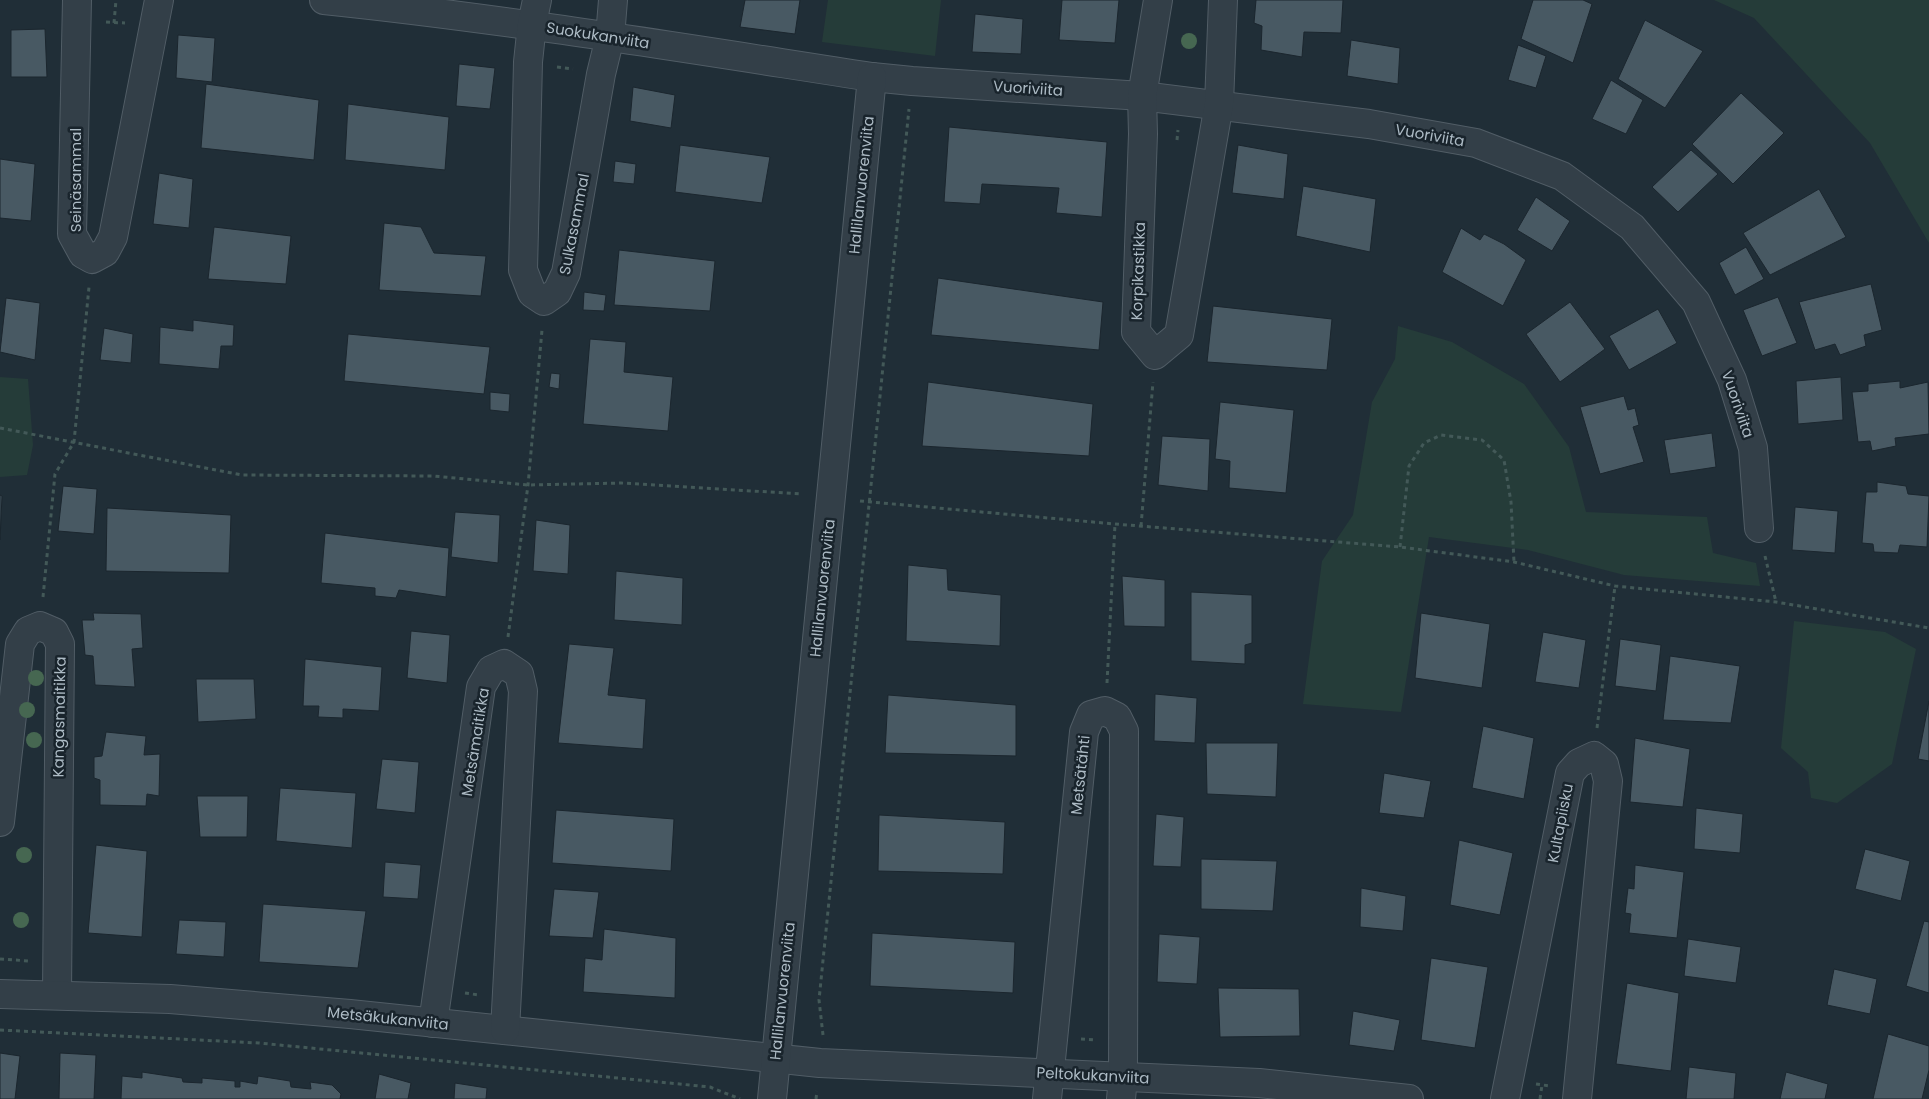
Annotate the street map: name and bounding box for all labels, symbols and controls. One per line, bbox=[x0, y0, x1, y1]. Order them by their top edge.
street label: Suokukanviita bbox=[545, 16, 651, 54]
street label: Vuoriviita bbox=[992, 75, 1064, 101]
street label: Hallilanvuorenviita bbox=[843, 115, 879, 255]
street label: Vuoriviita bbox=[1394, 119, 1466, 151]
street label: Seinäsammal bbox=[65, 128, 86, 232]
street label: Sulkasammal bbox=[554, 172, 594, 276]
street label: Korpikastikka bbox=[1126, 221, 1150, 321]
street label: Vuoriviita bbox=[1717, 367, 1759, 441]
street label: Hallilanvuorenviita bbox=[804, 518, 840, 658]
street label: Kangasmaitikka bbox=[47, 656, 71, 778]
street label: Metsämaitikka bbox=[456, 686, 494, 798]
street label: Metsätähti bbox=[1065, 734, 1095, 816]
street label: Kultapiisku bbox=[1542, 781, 1578, 865]
street label: Hallilanvuorenviita bbox=[764, 921, 800, 1061]
street label: Metsäkukanviita bbox=[326, 1001, 450, 1035]
street label: Peltokukanviita bbox=[1036, 1062, 1150, 1088]

